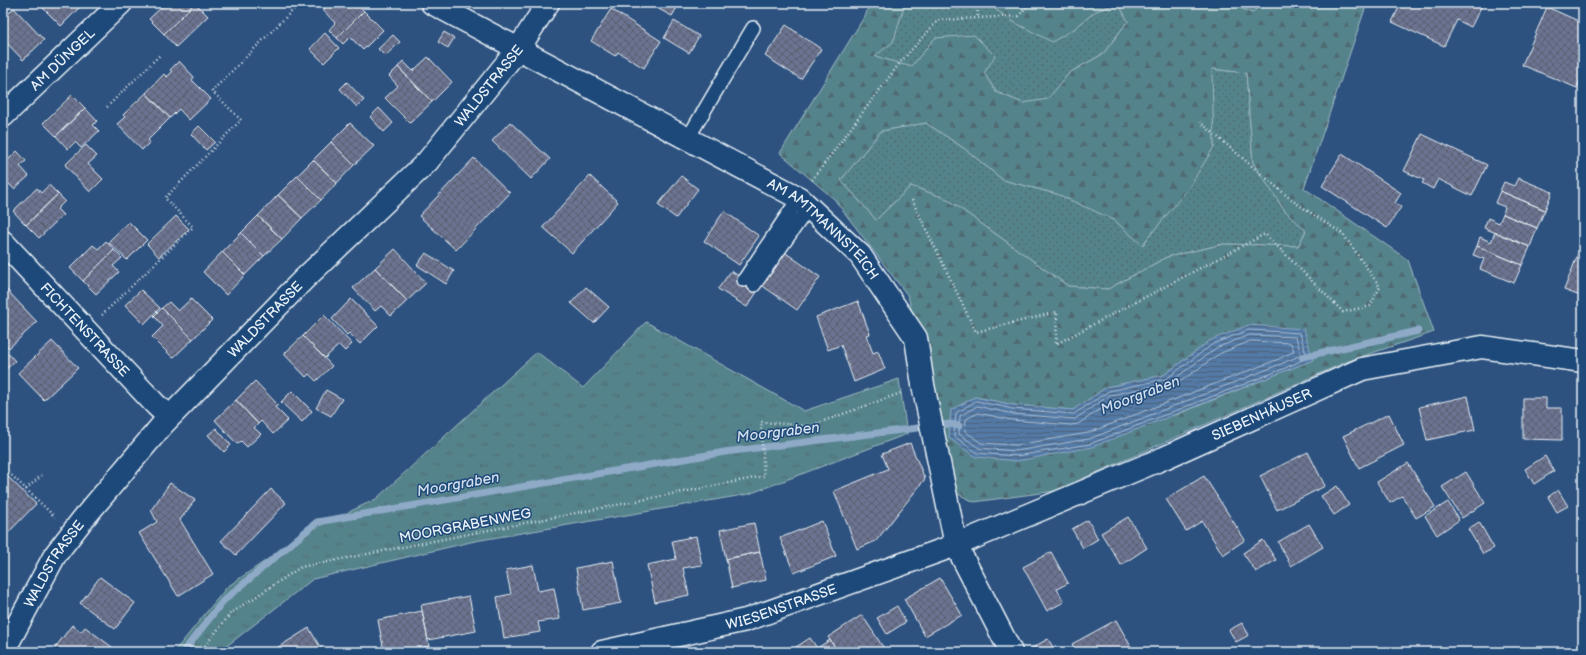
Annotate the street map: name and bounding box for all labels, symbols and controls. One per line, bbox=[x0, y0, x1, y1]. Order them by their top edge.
street label: AM DÜNGEL bbox=[27, 25, 98, 94]
street label: WALDSTRASSE bbox=[451, 42, 527, 130]
street label: AM AMTMANNSTEICH bbox=[764, 175, 882, 283]
street label: WALDSTRASSE bbox=[224, 278, 306, 361]
street label: FICHTENSTRASSE bbox=[37, 279, 133, 380]
water label: Moorgraben bbox=[1098, 372, 1183, 419]
street label: SIEBENHÄUSER bbox=[1209, 385, 1314, 444]
water label: Moorgraben bbox=[735, 418, 821, 447]
water label: Moorgraben bbox=[415, 468, 501, 501]
street label: MOORGRABENWEG bbox=[398, 504, 533, 547]
street label: WALDSTRASSE bbox=[21, 517, 88, 610]
street label: WIESENSTRASSE bbox=[724, 580, 839, 633]

